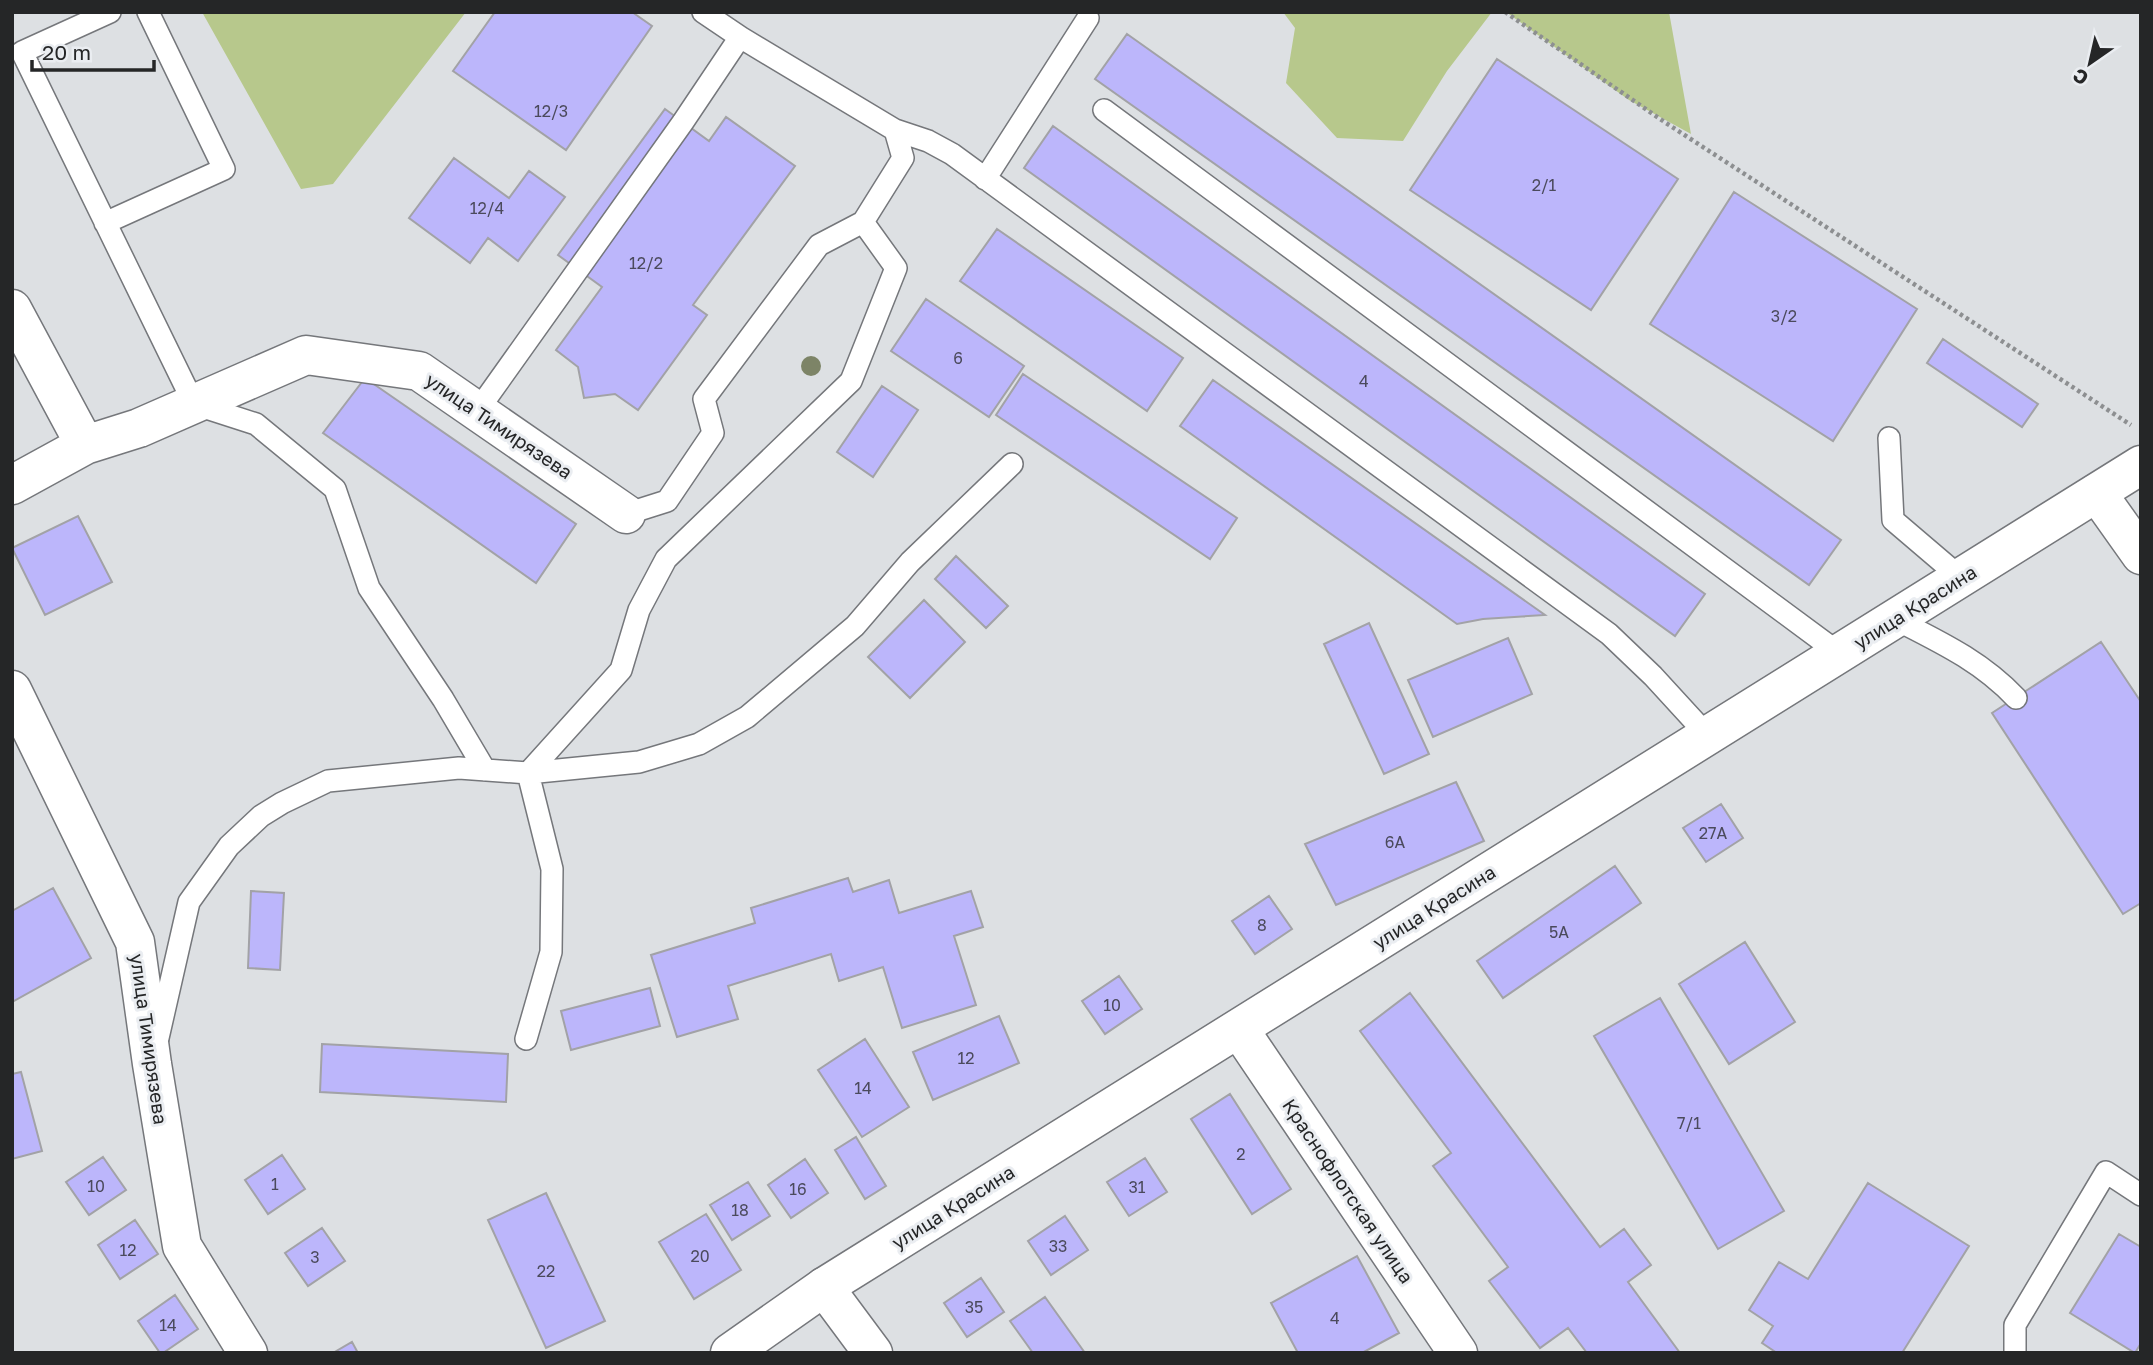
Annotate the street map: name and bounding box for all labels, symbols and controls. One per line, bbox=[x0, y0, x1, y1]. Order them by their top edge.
scale bar bbox=[32, 28, 154, 72]
north arrow bbox=[2055, 28, 2125, 98]
text: 20 m bbox=[42, 39, 91, 65]
text: С bbox=[2068, 64, 2092, 91]
house number: 12/3 bbox=[534, 101, 568, 121]
house number: 2/1 bbox=[1532, 175, 1557, 195]
house number: 12/4 bbox=[470, 198, 504, 218]
house number: 12/2 bbox=[629, 253, 663, 273]
house number: 3/2 bbox=[1771, 306, 1797, 326]
house number: 6 bbox=[953, 348, 963, 368]
street label: улица Тимирязева bbox=[421, 368, 577, 483]
house number: 4 bbox=[1359, 371, 1369, 391]
street label: улица Красина bbox=[1849, 560, 1980, 654]
house number: 27А bbox=[1699, 823, 1728, 843]
house number: 6А bbox=[1385, 832, 1405, 852]
street label: улица Красина bbox=[1368, 860, 1499, 954]
house number: 8 bbox=[1257, 915, 1267, 935]
house number: 5А bbox=[1549, 922, 1569, 942]
street label: улица Тимирязева bbox=[126, 952, 173, 1126]
house number: 10 bbox=[1103, 995, 1121, 1015]
house number: 12 bbox=[957, 1048, 975, 1068]
house number: 14 bbox=[854, 1078, 872, 1098]
street label: Краснофлотская улица bbox=[1278, 1094, 1419, 1287]
house number: 7/1 bbox=[1677, 1113, 1701, 1133]
house number: 2 bbox=[1236, 1144, 1246, 1164]
street label: улица Красина bbox=[887, 1160, 1018, 1254]
house number: 1 bbox=[271, 1174, 279, 1194]
house number: 10 bbox=[87, 1176, 105, 1196]
house number: 31 bbox=[1128, 1177, 1146, 1197]
house number: 16 bbox=[789, 1179, 807, 1199]
house number: 18 bbox=[731, 1200, 749, 1220]
house number: 33 bbox=[1049, 1236, 1067, 1256]
house number: 12 bbox=[119, 1240, 137, 1260]
house number: 20 bbox=[690, 1246, 710, 1266]
house number: 3 bbox=[310, 1247, 320, 1267]
house number: 22 bbox=[537, 1261, 555, 1281]
house number: 35 bbox=[965, 1297, 983, 1317]
house number: 4 bbox=[1330, 1308, 1340, 1328]
house number: 14 bbox=[159, 1315, 177, 1335]

